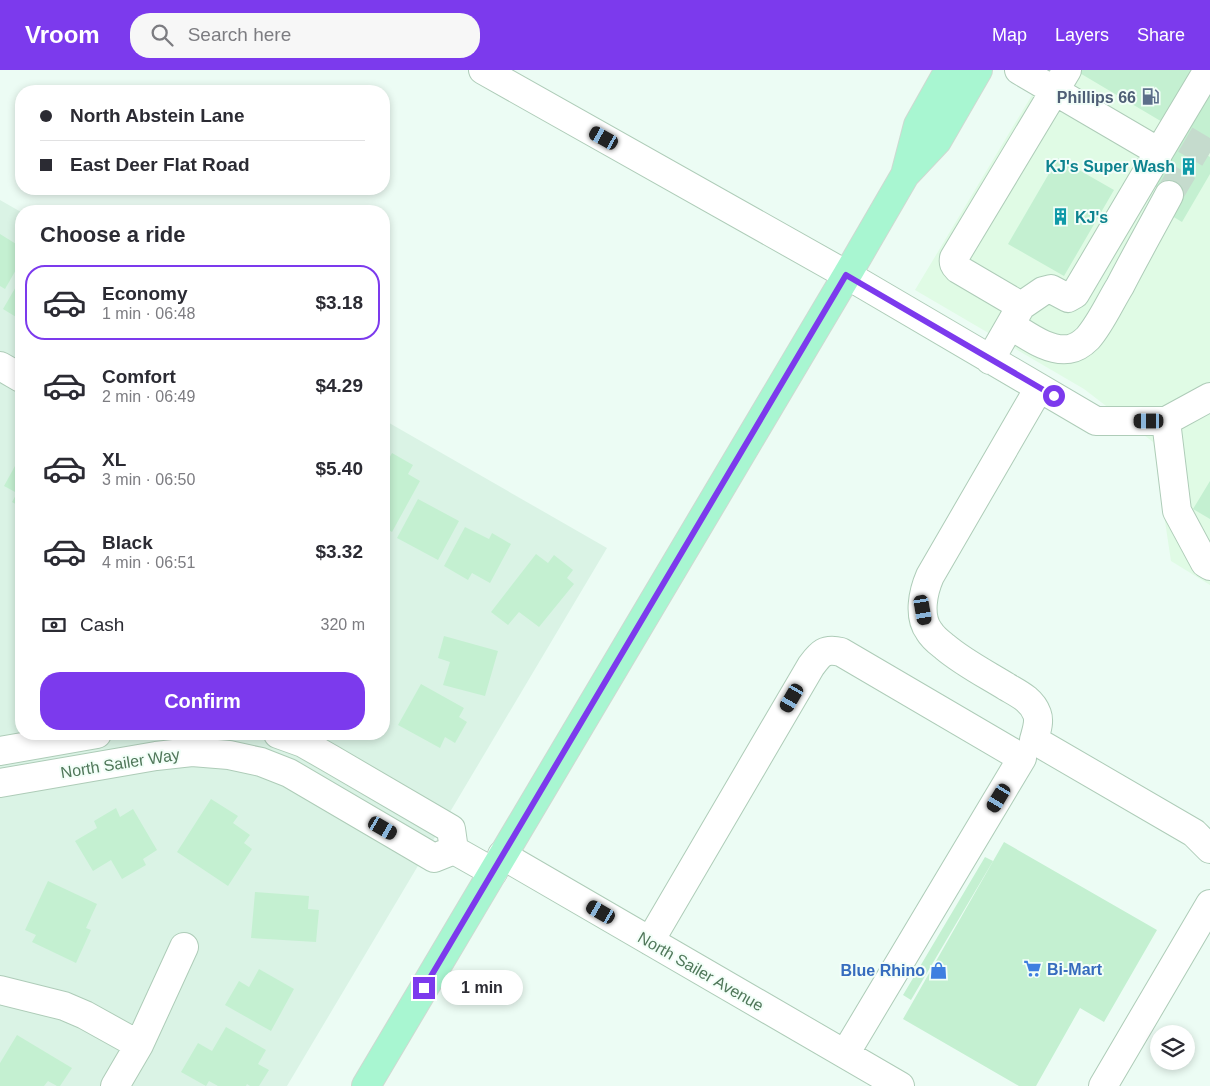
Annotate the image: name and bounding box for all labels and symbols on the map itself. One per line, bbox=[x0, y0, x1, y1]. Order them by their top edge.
fuel station icon: Phillips 66 bbox=[1140, 87, 1160, 107]
place label: Phillips 66 bbox=[1057, 89, 1136, 106]
car bbox=[587, 124, 620, 152]
building icon: KJ's Super Wash bbox=[1179, 156, 1199, 176]
place label: KJ's Super Wash bbox=[1046, 158, 1175, 175]
building icon: KJ's bbox=[1051, 207, 1071, 227]
place label: KJ's bbox=[1075, 209, 1108, 226]
route start bbox=[1043, 385, 1065, 407]
car bbox=[1134, 414, 1164, 429]
car bbox=[913, 594, 932, 626]
car bbox=[778, 681, 805, 715]
street label: North Sailer Way bbox=[59, 746, 181, 781]
car bbox=[984, 781, 1013, 815]
car bbox=[366, 814, 399, 842]
car bbox=[584, 898, 617, 926]
street label: North Sailer Avenue bbox=[635, 929, 767, 1014]
supermarket icon: Bi-Mart bbox=[1023, 959, 1043, 979]
shop icon: Blue Rhino bbox=[929, 960, 949, 980]
place label: Bi-Mart bbox=[1047, 961, 1103, 978]
place label: Blue Rhino bbox=[841, 962, 925, 979]
callout: 1 min bbox=[442, 970, 524, 1006]
route end bbox=[413, 977, 435, 999]

